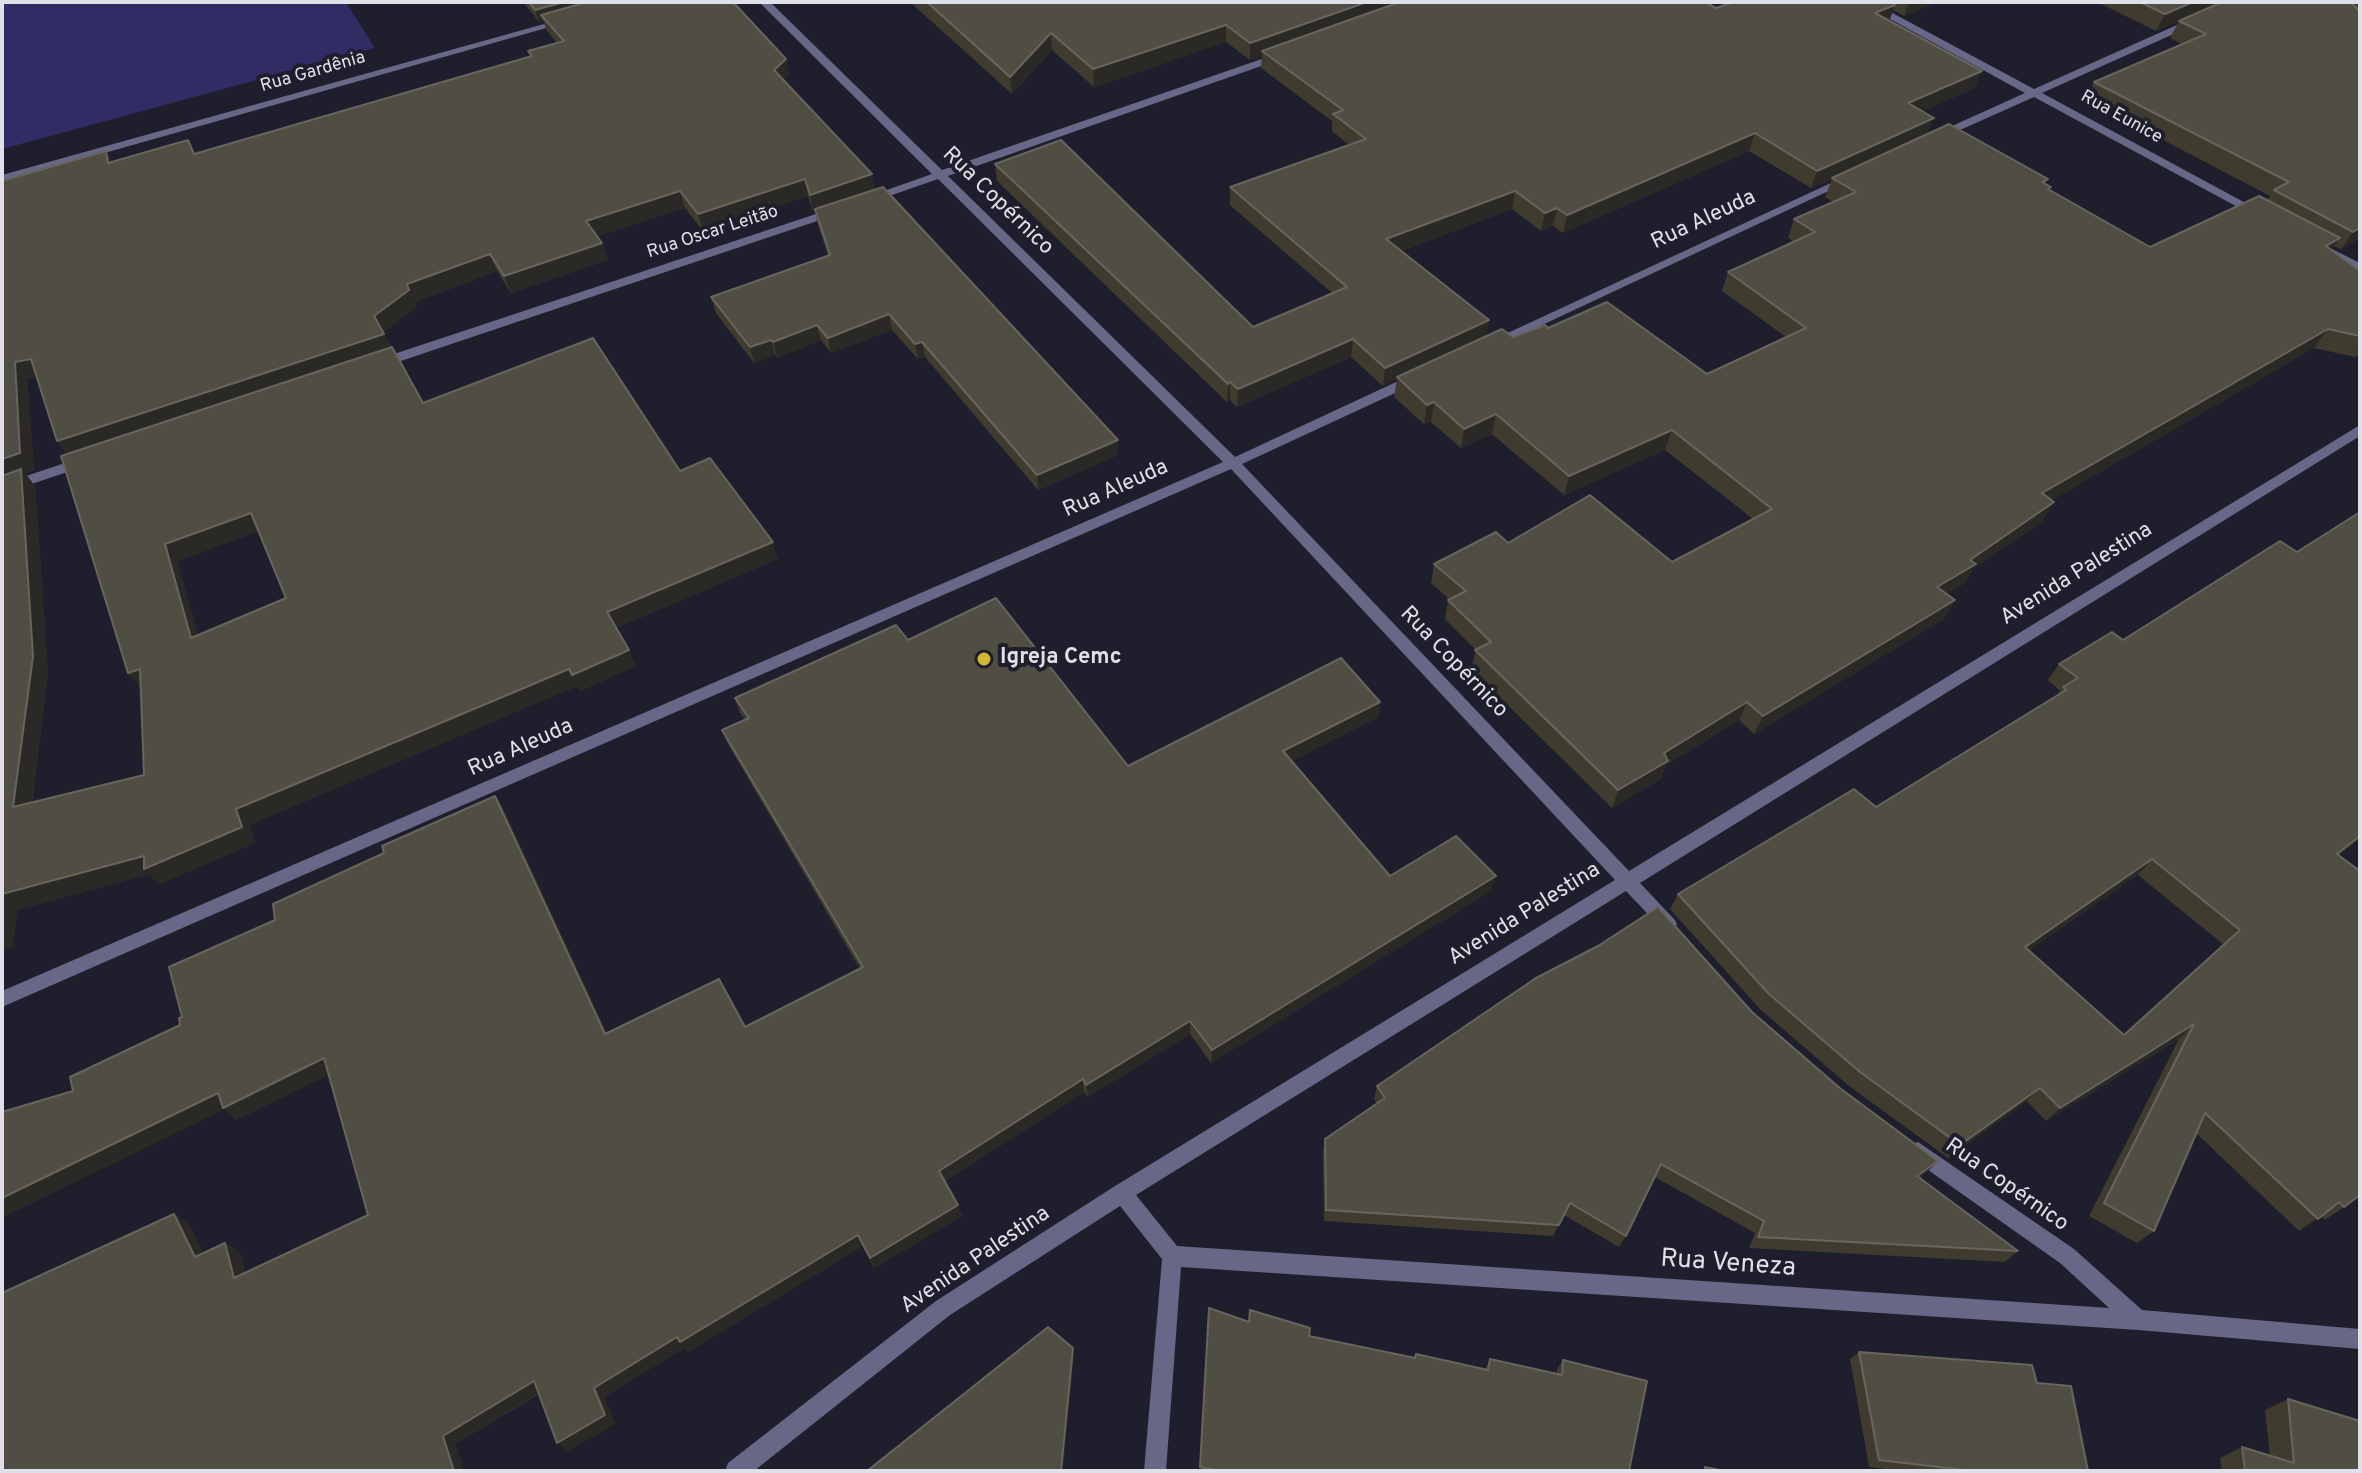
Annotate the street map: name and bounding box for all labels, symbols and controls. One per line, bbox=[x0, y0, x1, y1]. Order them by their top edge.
street label: Rua Gardênia bbox=[258, 48, 368, 98]
street label: Rua Eunice bbox=[2076, 87, 2166, 149]
street label: Rua Copérnico bbox=[936, 142, 1058, 262]
street label: Rua Aleuda bbox=[1648, 185, 1760, 257]
street label: Rua Oscar Leitão bbox=[645, 202, 781, 264]
street label: Rua Aleuda bbox=[1059, 455, 1173, 525]
street label: Avenida Palestina bbox=[1996, 518, 2158, 632]
street label: Rua Copérnico bbox=[1393, 602, 1513, 724]
place label: Igreja Cemc bbox=[1000, 646, 1122, 672]
marker: Igreja Cemc bbox=[975, 650, 993, 668]
street label: Rua Aleuda bbox=[464, 714, 578, 784]
street label: Avenida Palestina bbox=[1444, 858, 1606, 972]
street label: Rua Copérnico bbox=[1939, 1134, 2073, 1238]
street label: Avenida Palestina bbox=[896, 1201, 1056, 1321]
street label: Rua Veneza bbox=[1659, 1245, 1797, 1285]

